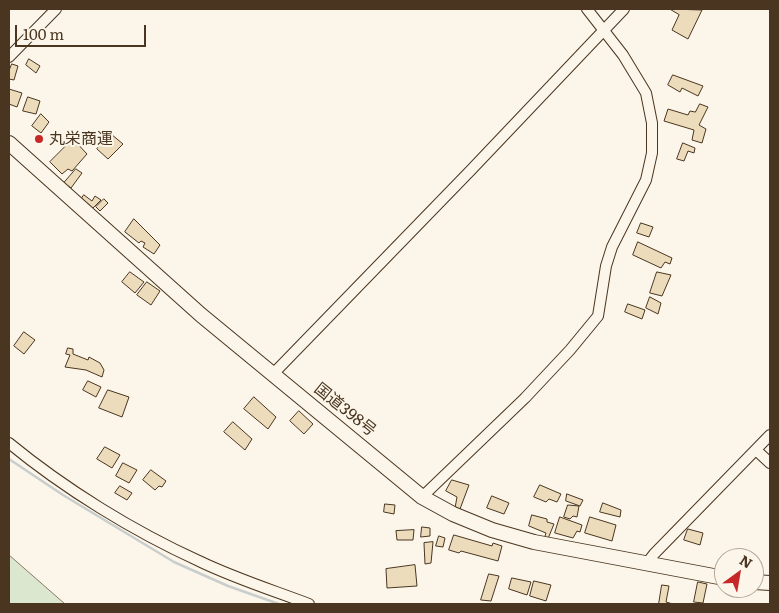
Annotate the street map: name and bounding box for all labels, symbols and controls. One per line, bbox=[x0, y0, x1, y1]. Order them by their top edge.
scale bar bbox=[18, 15, 149, 47]
text: 100 m bbox=[23, 22, 64, 45]
place label: 丸栄商運 bbox=[49, 129, 113, 149]
marker: 丸栄商運 bbox=[33, 133, 45, 145]
street label: 国道398号 bbox=[310, 379, 380, 441]
north arrow bbox=[714, 548, 764, 598]
text: N bbox=[736, 550, 757, 573]

